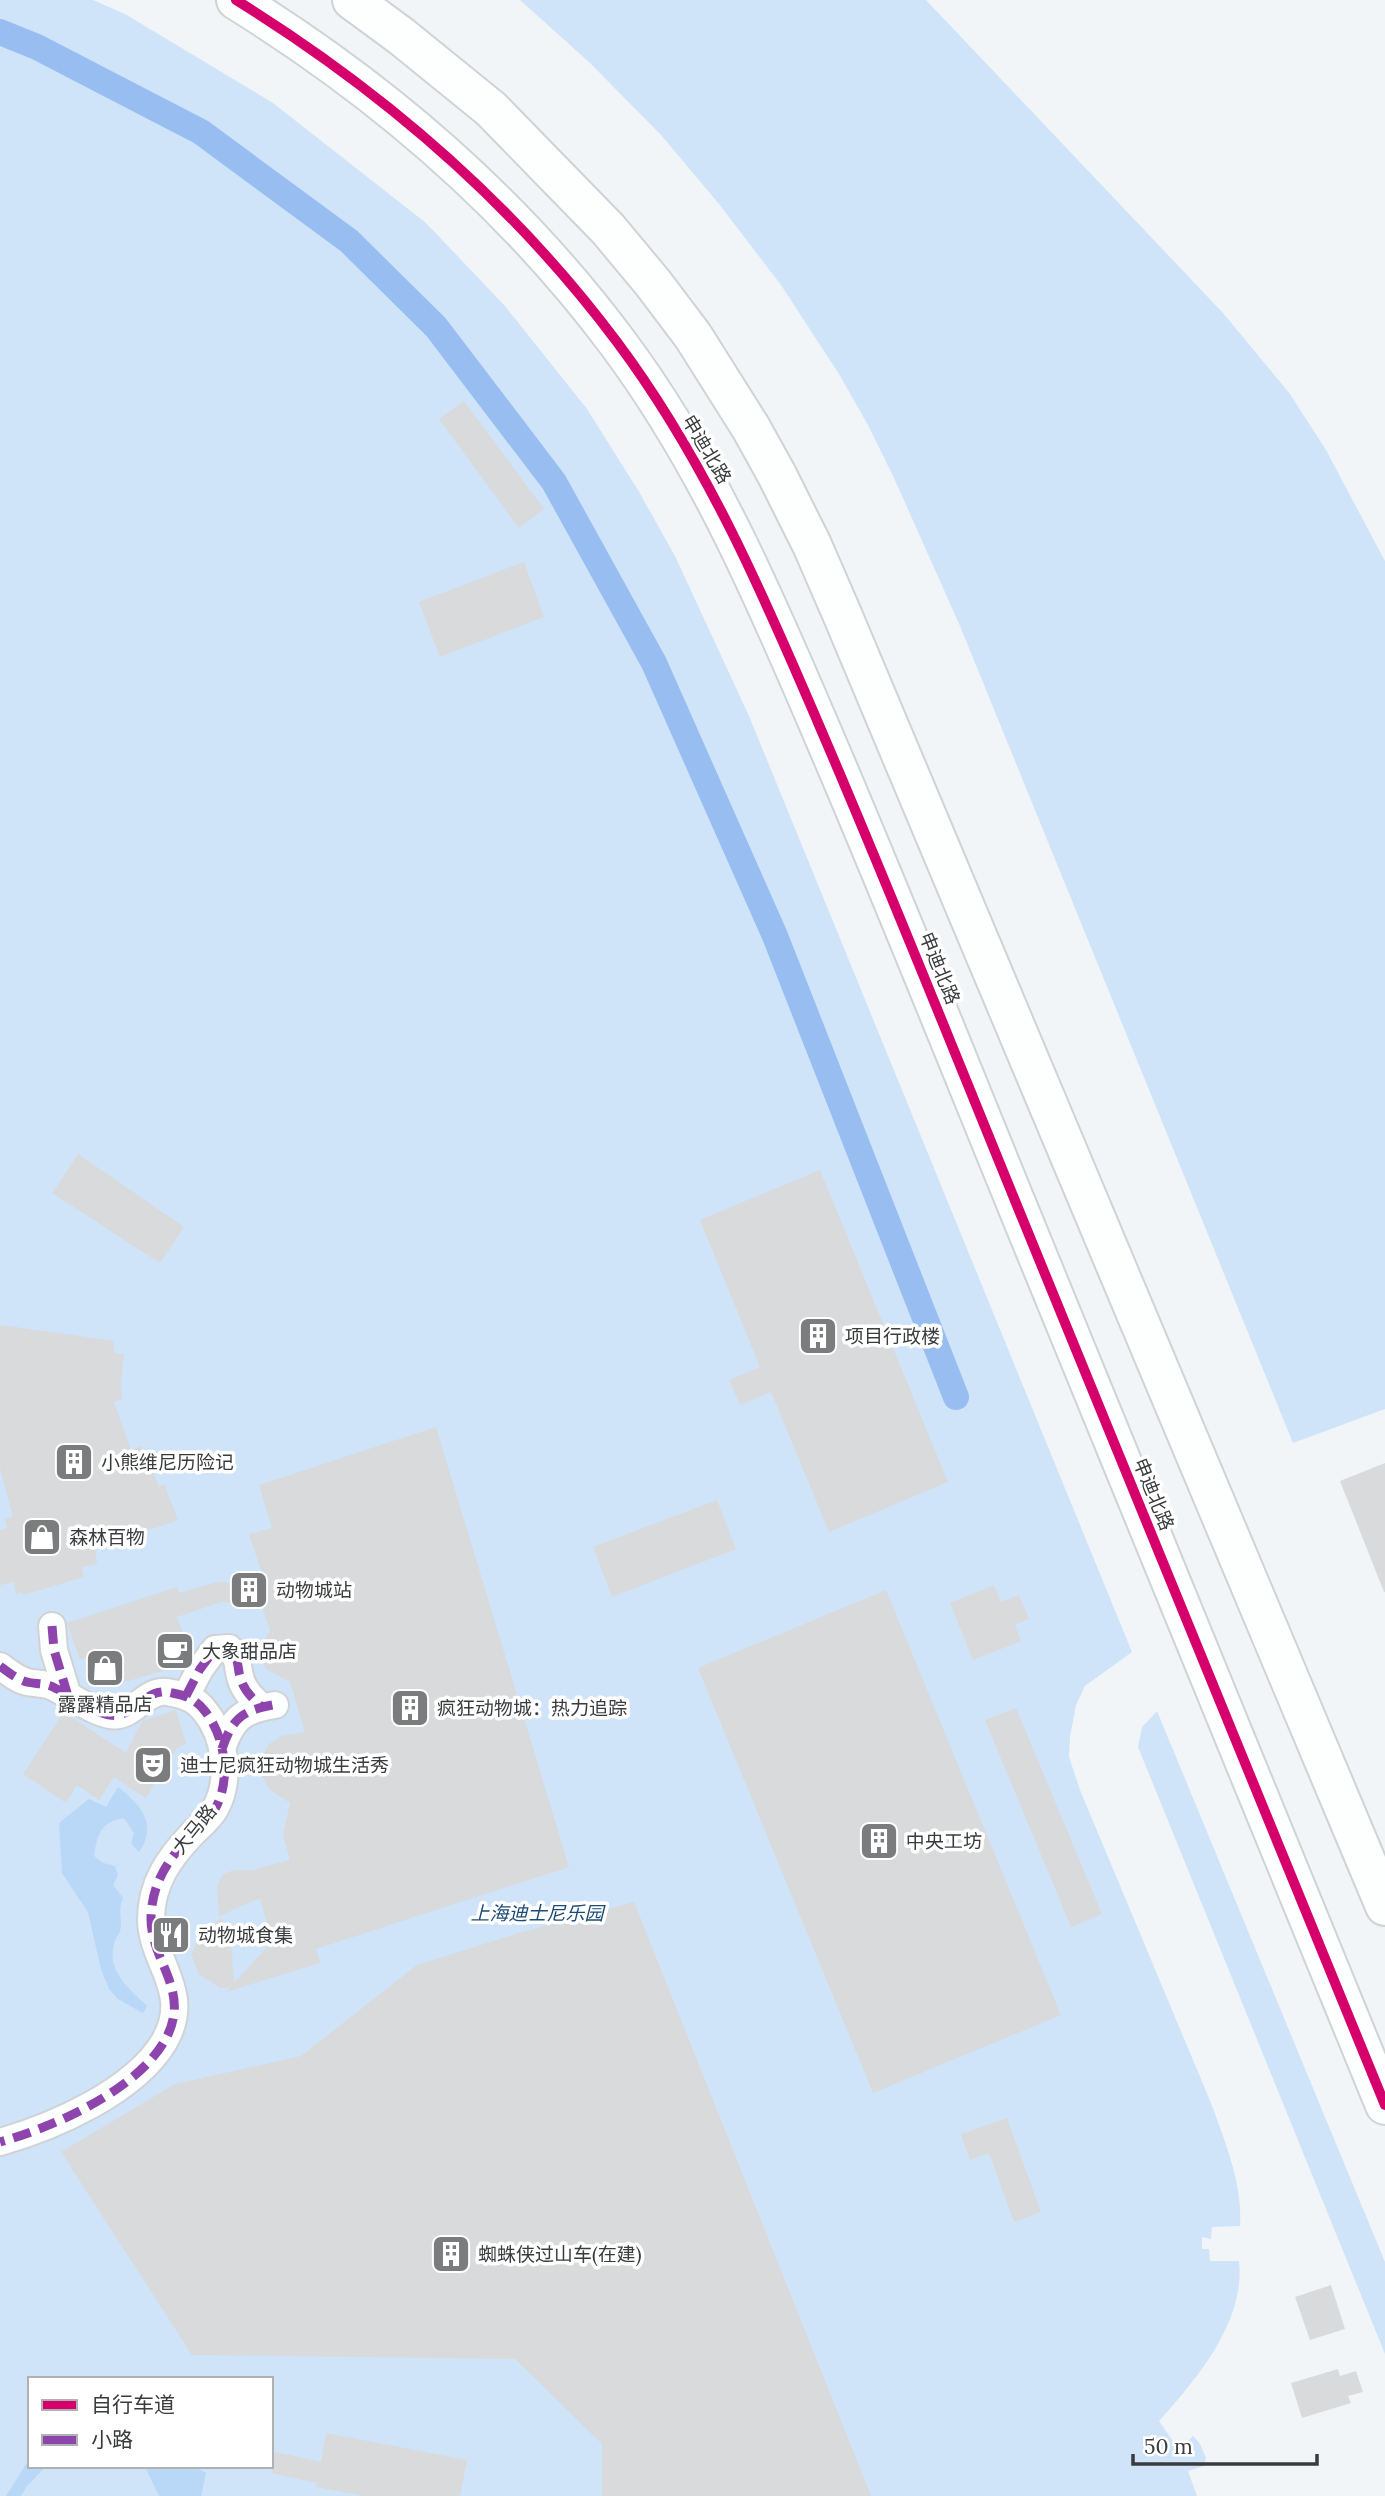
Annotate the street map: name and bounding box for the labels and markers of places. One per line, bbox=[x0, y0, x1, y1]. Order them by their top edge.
building icon: 项目行政楼 bbox=[797, 1315, 839, 1357]
place label: 项目行政楼 bbox=[845, 1324, 940, 1348]
building icon: 小熊维尼历险记 bbox=[53, 1441, 95, 1483]
place label: 小熊维尼历险记 bbox=[101, 1450, 234, 1474]
shop icon: 森林百物 bbox=[21, 1516, 63, 1558]
place label: 森林百物 bbox=[69, 1525, 145, 1549]
building icon: 动物城站 bbox=[228, 1569, 270, 1611]
place label: 动物城站 bbox=[276, 1578, 352, 1602]
cafe icon: 大象甜品店 bbox=[154, 1630, 196, 1672]
place label: 大象甜品店 bbox=[202, 1639, 297, 1663]
shop icon: 露露精品店 bbox=[84, 1647, 126, 1689]
building icon: 疯狂动物城：热力追踪 bbox=[389, 1687, 431, 1729]
place label: 露露精品店 bbox=[57, 1692, 153, 1716]
place label: 疯狂动物城：热力追踪 bbox=[437, 1696, 627, 1720]
theatre icon: 迪士尼疯狂动物城生活秀 bbox=[132, 1744, 174, 1786]
place label: 迪士尼疯狂动物城生活秀 bbox=[180, 1753, 389, 1777]
building icon: 中央工坊 bbox=[858, 1820, 900, 1862]
place label: 中央工坊 bbox=[906, 1829, 982, 1853]
restaurant icon: 动物城食集 bbox=[150, 1914, 192, 1956]
place label: 动物城食集 bbox=[198, 1923, 293, 1947]
building icon: 蜘蛛侠过山车(在建) bbox=[430, 2233, 472, 2275]
place label: 蜘蛛侠过山车(在建) bbox=[478, 2242, 642, 2267]

